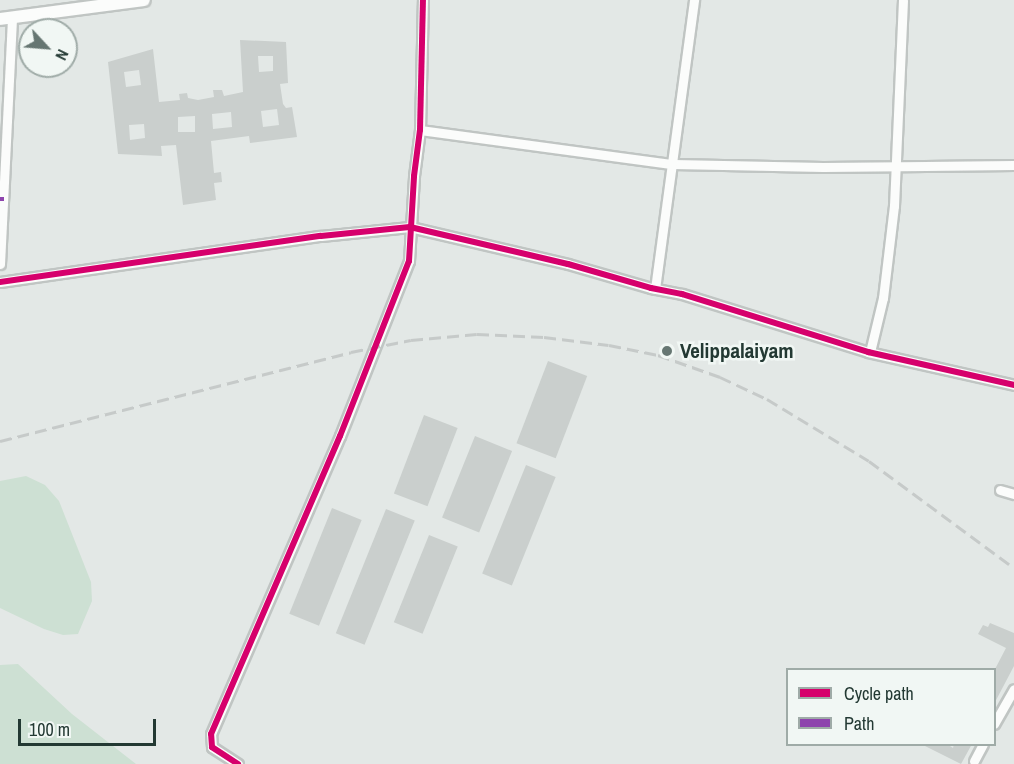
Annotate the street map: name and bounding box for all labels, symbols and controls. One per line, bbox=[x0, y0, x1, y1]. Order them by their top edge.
north arrow bbox=[18, 18, 78, 78]
text: N bbox=[50, 46, 74, 64]
place label: Velippalaiyam bbox=[680, 338, 794, 364]
marker: Velippalaiyam bbox=[658, 342, 676, 360]
legend bbox=[786, 668, 996, 746]
text: Cycle path bbox=[844, 681, 914, 706]
scale bar bbox=[21, 707, 159, 745]
text: Path bbox=[844, 711, 874, 736]
text: 100 m bbox=[29, 717, 70, 742]

